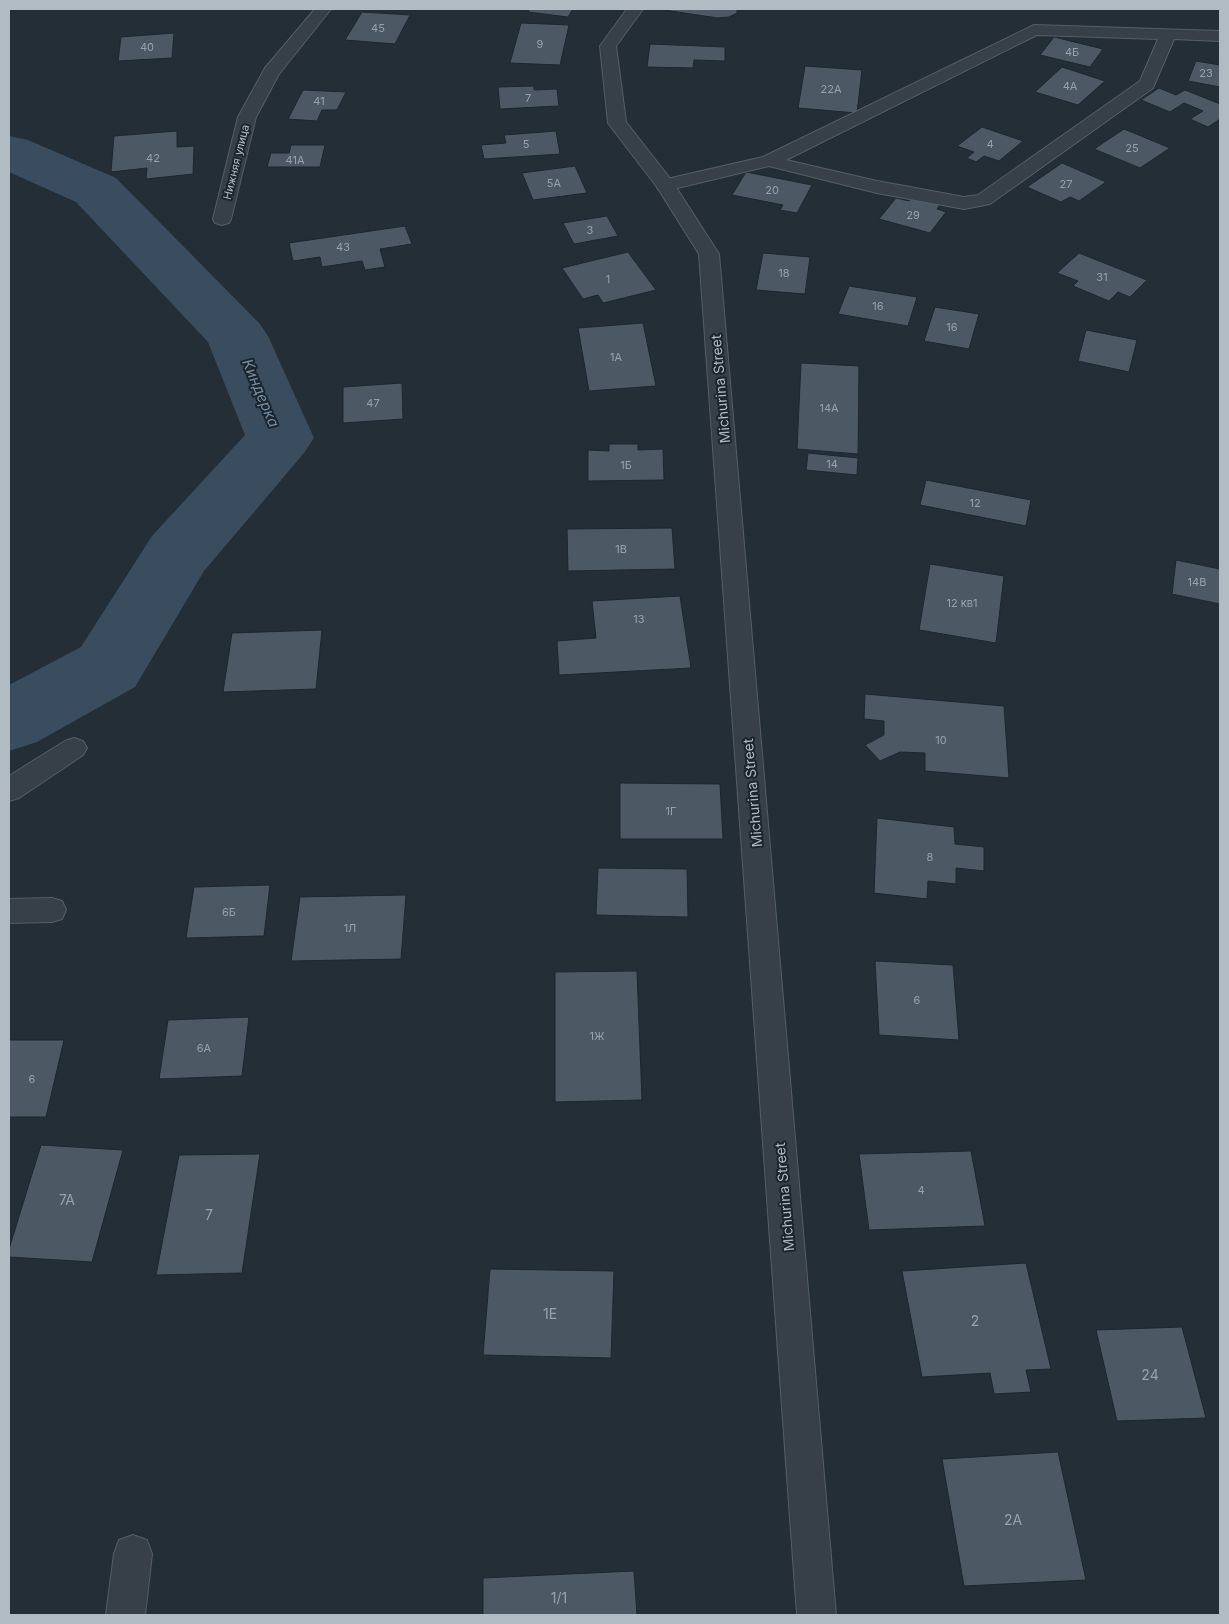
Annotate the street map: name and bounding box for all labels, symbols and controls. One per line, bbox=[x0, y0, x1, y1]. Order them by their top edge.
house number: 45 bbox=[371, 21, 385, 35]
house number: 9 bbox=[537, 37, 544, 51]
house number: 40 bbox=[140, 40, 154, 54]
house number: 4Б bbox=[1065, 45, 1079, 59]
house number: 23 bbox=[1199, 66, 1213, 80]
house number: 4А bbox=[1063, 79, 1078, 93]
house number: 22А bbox=[820, 82, 842, 96]
house number: 7 bbox=[525, 91, 531, 105]
house number: 41 bbox=[313, 94, 325, 108]
street label: Нижняя улица bbox=[220, 123, 252, 201]
house number: 5 bbox=[523, 137, 530, 151]
house number: 4 bbox=[986, 137, 994, 151]
house number: 25 bbox=[1125, 141, 1139, 155]
house number: 42 bbox=[146, 151, 160, 165]
house number: 41А bbox=[286, 153, 305, 167]
house number: 5А bbox=[547, 176, 562, 190]
house number: 27 bbox=[1060, 177, 1072, 191]
house number: 20 bbox=[765, 183, 779, 197]
house number: 29 bbox=[906, 208, 920, 222]
house number: 3 bbox=[587, 223, 594, 237]
house number: 43 bbox=[336, 240, 350, 254]
house number: 18 bbox=[778, 266, 790, 280]
house number: 31 bbox=[1096, 270, 1108, 284]
house number: 1 bbox=[606, 272, 610, 286]
house number: 16 bbox=[872, 299, 884, 313]
house number: 16 bbox=[946, 320, 958, 334]
street label: Michurina Street bbox=[707, 334, 733, 444]
house number: 1А bbox=[610, 350, 622, 364]
water label: Киндерка bbox=[238, 356, 284, 430]
house number: 47 bbox=[366, 396, 380, 410]
house number: 14А bbox=[819, 401, 839, 415]
house number: 14 bbox=[826, 457, 838, 471]
house number: 1Б bbox=[620, 458, 632, 472]
house number: 12 bbox=[969, 496, 981, 510]
house number: 1В bbox=[615, 542, 627, 556]
house number: 14В bbox=[1188, 575, 1206, 589]
house number: 12 кв1 bbox=[947, 596, 977, 610]
house number: 1З bbox=[633, 612, 645, 626]
house number: 10 bbox=[935, 733, 947, 747]
street label: Michurina Street bbox=[739, 738, 765, 848]
house number: 1Г bbox=[666, 804, 676, 818]
house number: 8 bbox=[927, 850, 934, 864]
house number: 6Б bbox=[222, 905, 236, 919]
house number: 1Л bbox=[344, 921, 356, 935]
house number: 6 bbox=[914, 993, 921, 1007]
house number: 1Ж bbox=[589, 1029, 605, 1043]
house number: 6А bbox=[197, 1041, 212, 1055]
house number: 6 bbox=[29, 1072, 36, 1086]
street label: Michurina Street bbox=[771, 1142, 797, 1252]
house number: 4 bbox=[917, 1183, 925, 1197]
house number: 7А bbox=[59, 1191, 75, 1208]
house number: 7 bbox=[205, 1206, 213, 1223]
house number: 1Е bbox=[543, 1305, 557, 1322]
house number: 2 bbox=[971, 1312, 979, 1329]
house number: 24 bbox=[1141, 1366, 1159, 1383]
house number: 2А bbox=[1004, 1511, 1022, 1528]
house number: 1/1 bbox=[551, 1589, 567, 1606]

